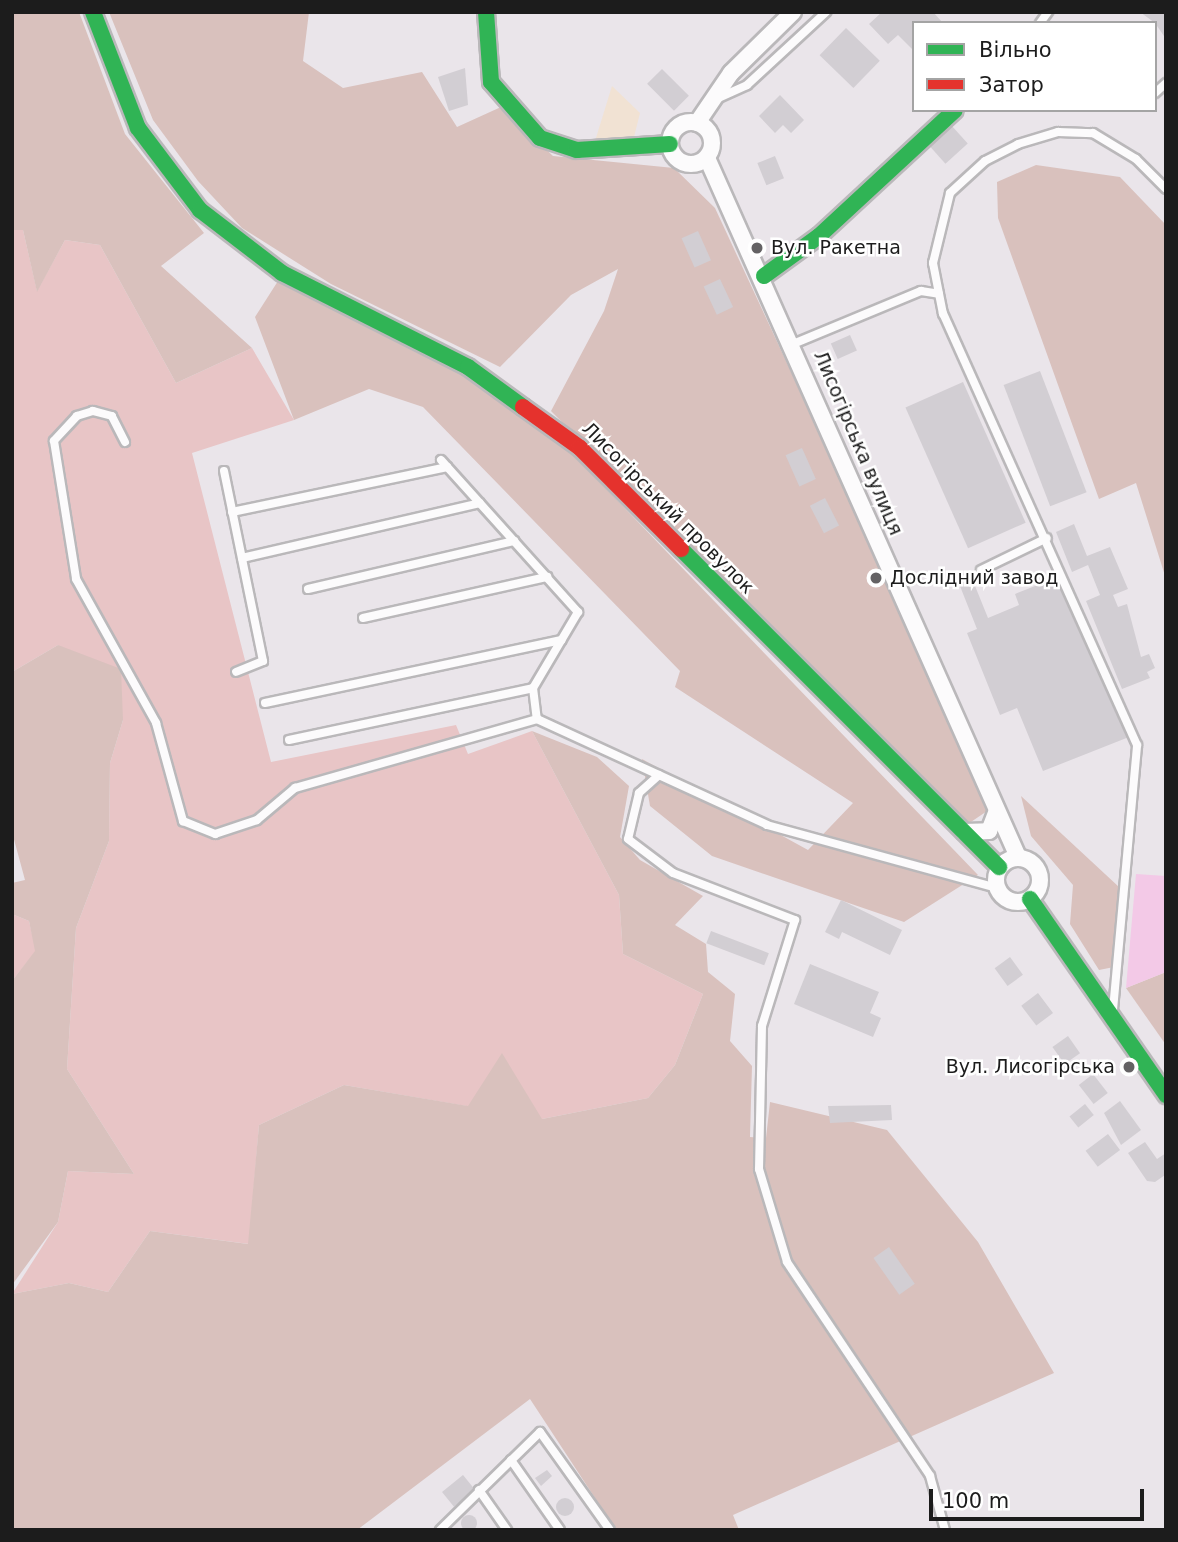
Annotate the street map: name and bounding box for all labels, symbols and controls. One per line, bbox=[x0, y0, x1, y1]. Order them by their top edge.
legend bbox=[912, 21, 1157, 112]
text: Вільно bbox=[979, 38, 1052, 62]
text: Затор bbox=[979, 73, 1044, 97]
place label: Вул. Ракетна bbox=[771, 237, 901, 259]
marker: Вул. Ракетна bbox=[749, 240, 765, 256]
street label: Лисогірська вулиця bbox=[809, 347, 907, 539]
street label: Лисогірський провулок bbox=[577, 417, 759, 599]
place label: Дослідний завод bbox=[890, 567, 1058, 589]
marker: Дослідний завод bbox=[868, 570, 884, 586]
place label: Вул. Лисогірська bbox=[946, 1056, 1115, 1078]
marker: Вул. Лисогірська bbox=[1121, 1059, 1137, 1075]
scale bar bbox=[933, 1476, 1148, 1520]
text: 100 m bbox=[942, 1489, 1009, 1513]

